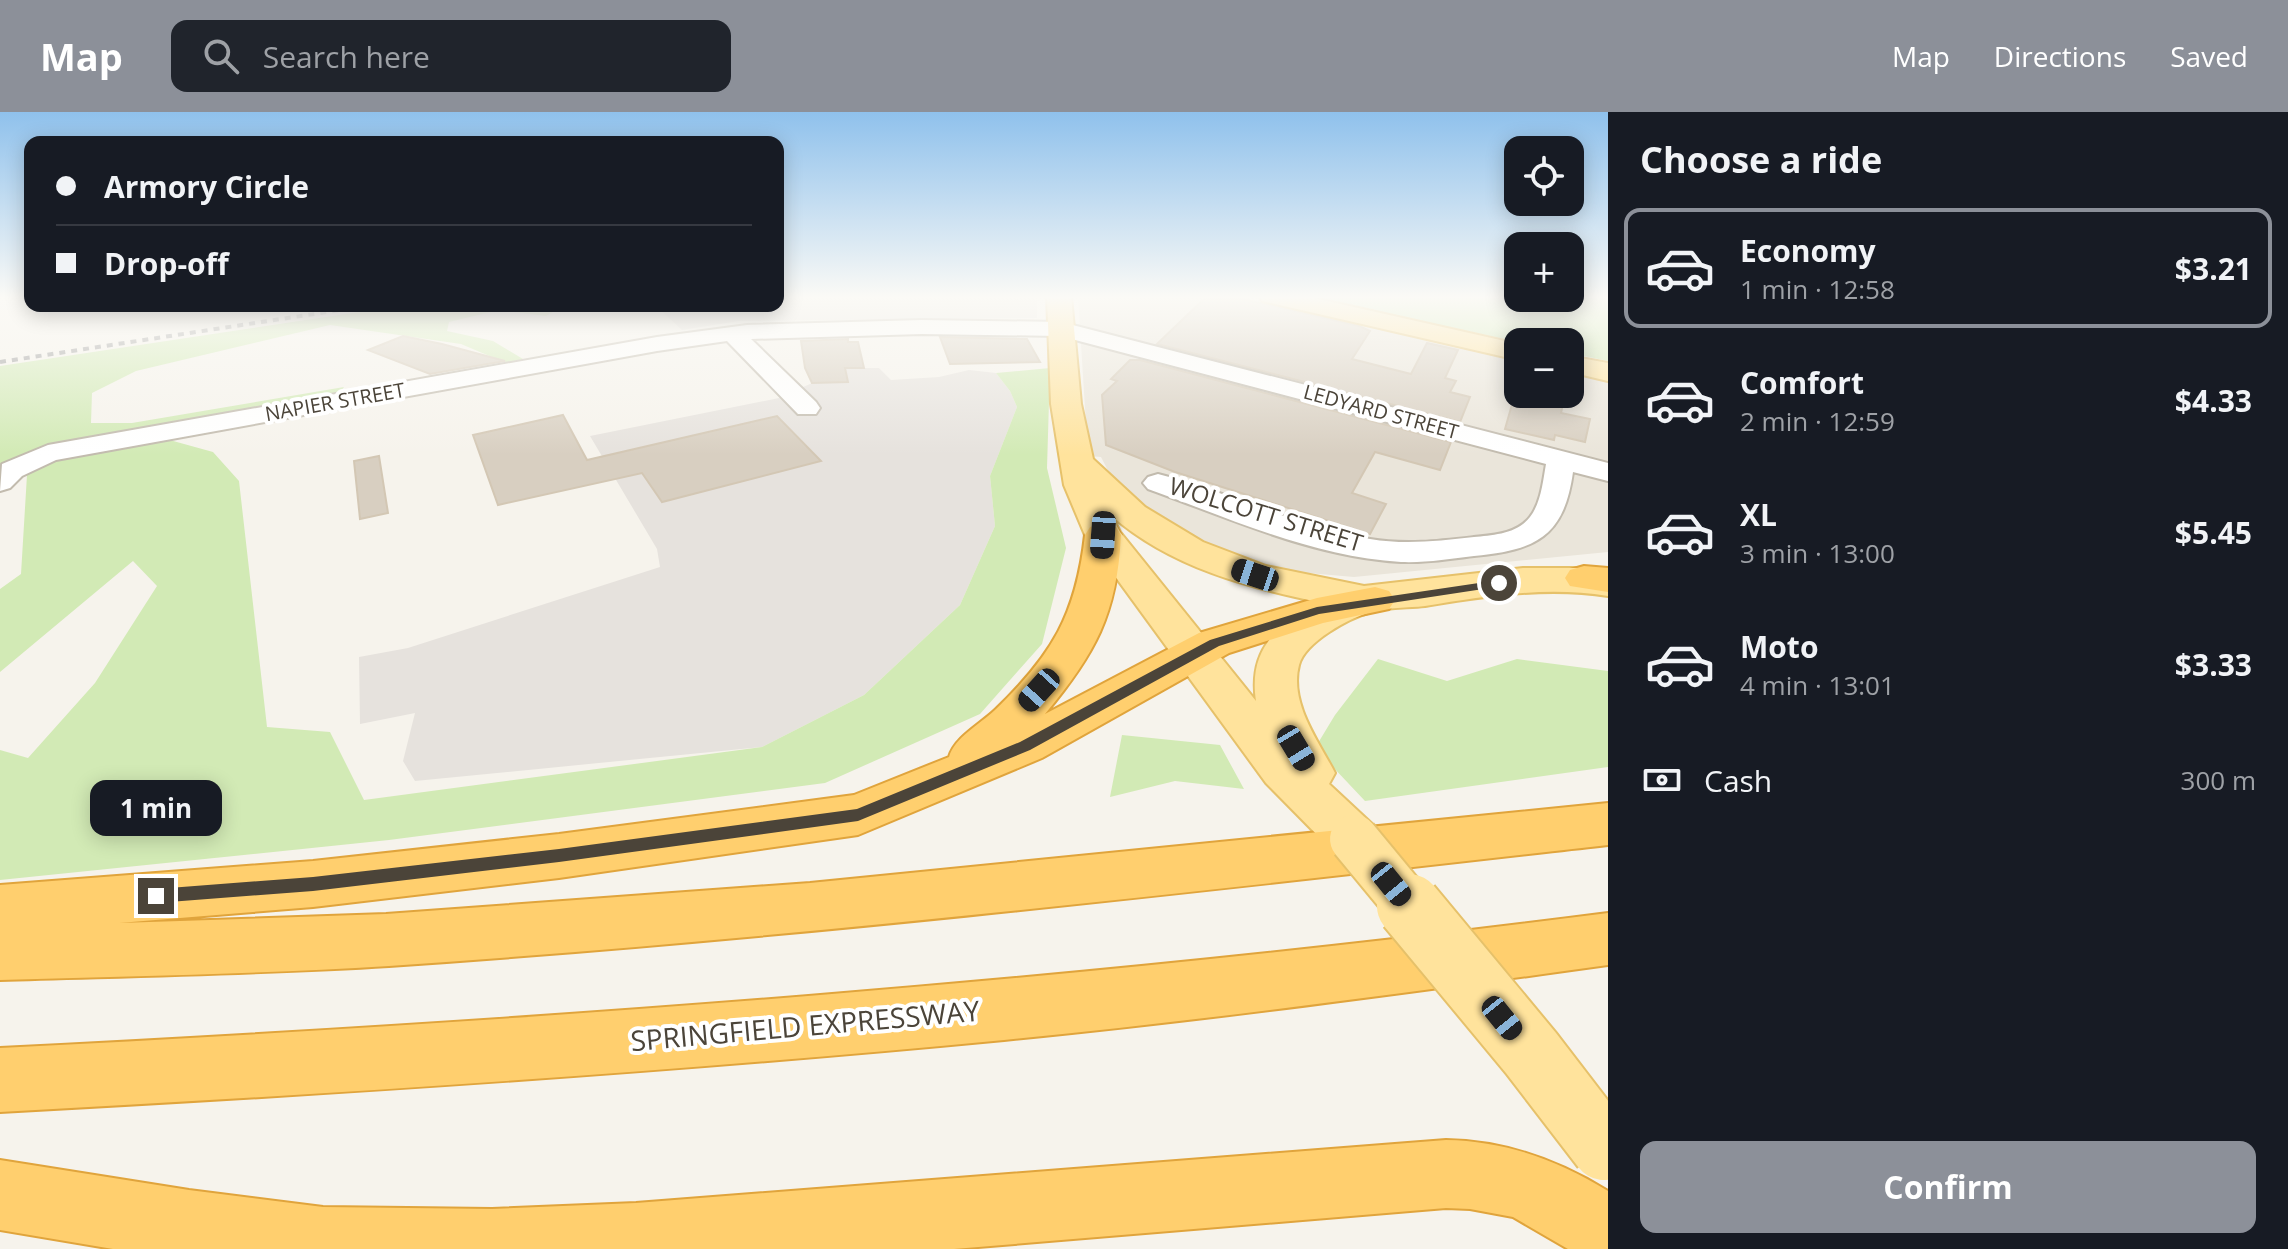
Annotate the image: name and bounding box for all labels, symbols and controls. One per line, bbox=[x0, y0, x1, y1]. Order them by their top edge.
search box bbox=[171, 20, 731, 92]
text: Map bbox=[40, 30, 123, 82]
icon: search bbox=[199, 34, 243, 78]
text: Search here bbox=[263, 36, 430, 77]
text: Map bbox=[1892, 37, 1950, 75]
text: Directions bbox=[1994, 37, 2126, 75]
text: Saved bbox=[2170, 37, 2248, 75]
text: Choose a ride bbox=[1640, 135, 1882, 184]
map controls bbox=[1504, 136, 1584, 408]
button: locate bbox=[1504, 136, 1584, 216]
text: Armory Circle bbox=[104, 166, 309, 207]
text: Economy bbox=[1740, 230, 1876, 271]
button: + bbox=[1504, 232, 1584, 312]
icon: car bbox=[1644, 232, 1716, 304]
text: Drop-off bbox=[104, 243, 229, 284]
text: $3.21 bbox=[2175, 248, 2252, 289]
text: 1 min · 12:58 bbox=[1740, 271, 1895, 307]
button: − bbox=[1504, 328, 1584, 408]
text: Comfort bbox=[1740, 362, 1864, 403]
icon: car bbox=[1644, 364, 1716, 436]
street label: NAPIER STREET bbox=[263, 376, 407, 427]
street label: LEDYARD STREET bbox=[1301, 378, 1462, 445]
text: $4.33 bbox=[2175, 380, 2252, 421]
text: 2 min · 12:59 bbox=[1740, 403, 1895, 439]
street label: WOLCOTT STREET bbox=[1166, 468, 1367, 559]
text: XL bbox=[1740, 494, 1777, 535]
icon: car bbox=[1644, 496, 1716, 568]
car bbox=[1089, 510, 1117, 560]
text: $5.45 bbox=[2175, 512, 2252, 553]
text: 3 min · 13:00 bbox=[1740, 535, 1895, 571]
car bbox=[1228, 556, 1282, 594]
route start bbox=[1481, 565, 1517, 601]
text: Moto bbox=[1740, 626, 1818, 667]
icon: car bbox=[1644, 628, 1716, 700]
text: $3.33 bbox=[2175, 644, 2252, 685]
car bbox=[1014, 664, 1064, 716]
text: 4 min · 13:01 bbox=[1740, 667, 1895, 703]
car bbox=[1273, 721, 1319, 775]
icon: cash bbox=[1640, 758, 1684, 802]
text: Cash bbox=[1704, 760, 1772, 801]
text: 300 m bbox=[2181, 762, 2256, 798]
callout: 1 min bbox=[90, 780, 222, 836]
text: 1 min bbox=[120, 790, 192, 826]
car bbox=[1367, 858, 1415, 910]
route end bbox=[138, 878, 174, 914]
street label: SPRINGFIELD EXPRESSWAY bbox=[629, 991, 981, 1059]
car bbox=[1478, 992, 1526, 1044]
button: Confirm bbox=[1640, 1141, 2256, 1233]

